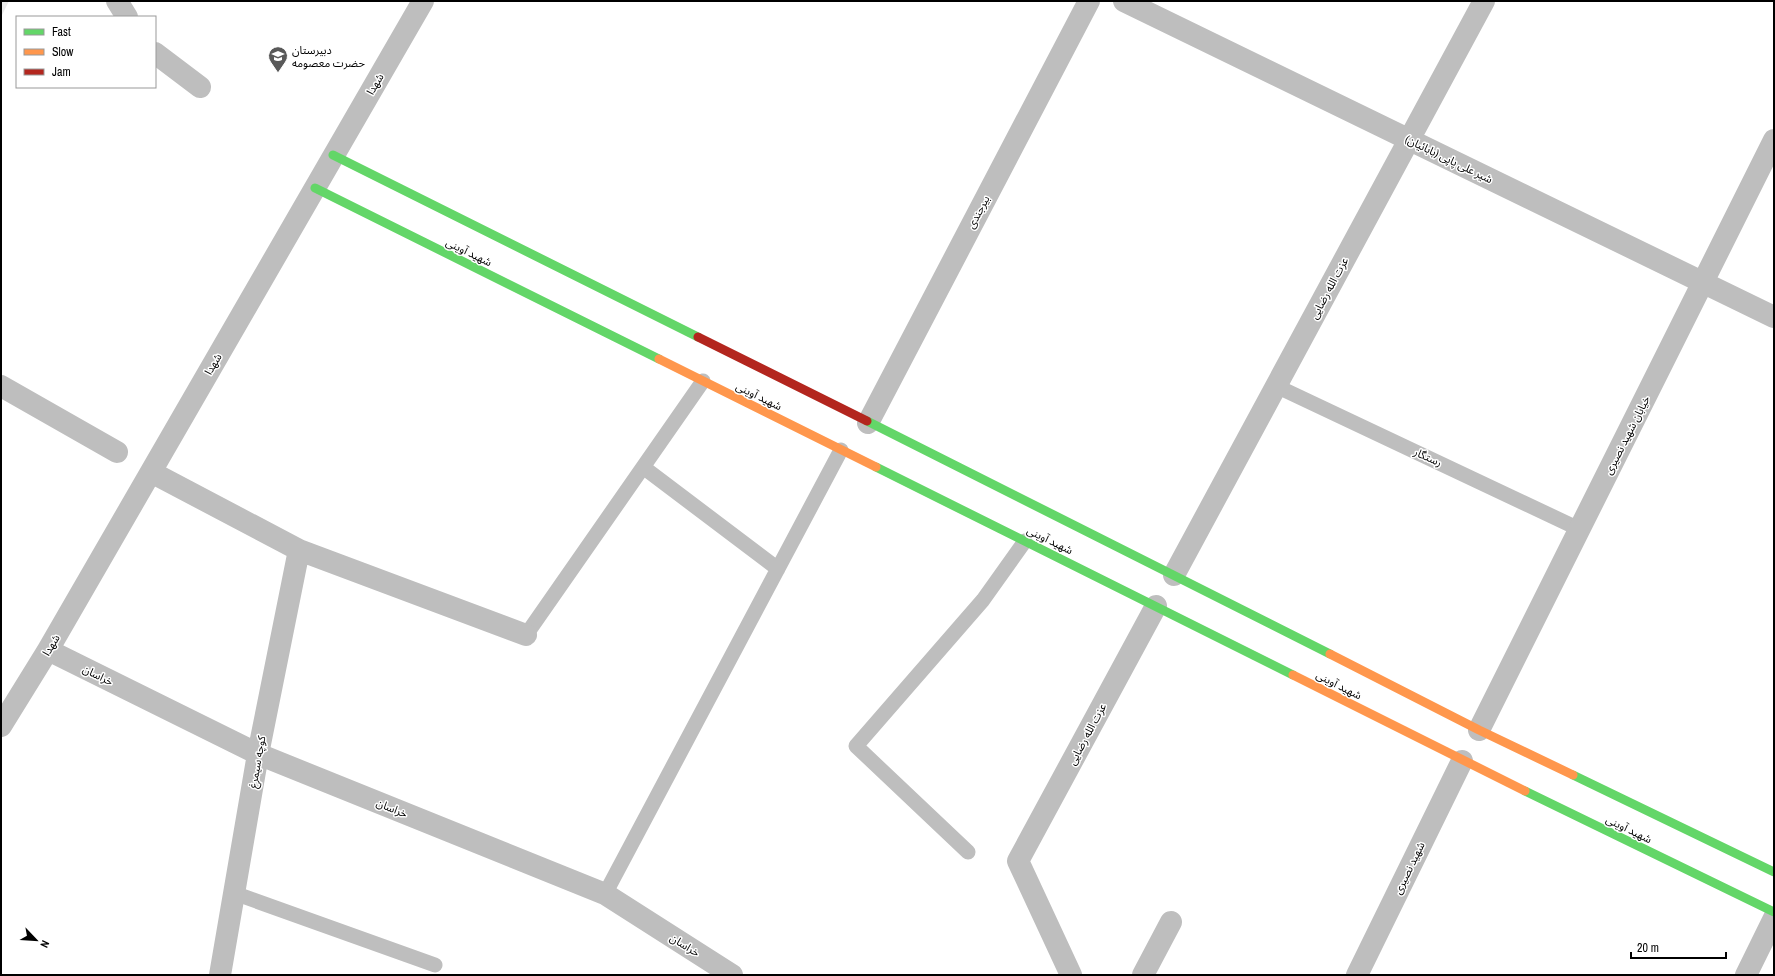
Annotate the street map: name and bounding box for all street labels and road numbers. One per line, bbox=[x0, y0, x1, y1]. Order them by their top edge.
street label: شهدا bbox=[363, 70, 387, 97]
street label: شیر علی پاپی (بابائیان) bbox=[1403, 132, 1495, 187]
street label: بیرجندی bbox=[963, 193, 993, 231]
street label: شهید آوینی bbox=[444, 235, 495, 269]
street label: عزت الله رضایی bbox=[1307, 254, 1351, 321]
street label: شهدا bbox=[201, 350, 225, 377]
street label: شهید آوینی bbox=[734, 379, 785, 413]
street label: خیابان شهید نصیری bbox=[1601, 393, 1653, 477]
street label: رستگار bbox=[1411, 444, 1444, 470]
street label: شهید آوینی bbox=[1025, 523, 1076, 557]
street label: شهدا bbox=[39, 631, 63, 658]
street label: خراسان bbox=[80, 662, 116, 689]
street label: شهید آوینی bbox=[1314, 668, 1364, 703]
street label: عزت الله رضایی bbox=[1065, 700, 1109, 767]
street label: کوچه سیمرغ bbox=[245, 734, 270, 790]
street label: خراسان bbox=[374, 795, 410, 821]
street label: شهید آوینی bbox=[1604, 812, 1655, 846]
street label: شهید نصیری bbox=[1390, 839, 1428, 897]
street label: خراسان bbox=[667, 930, 703, 960]

